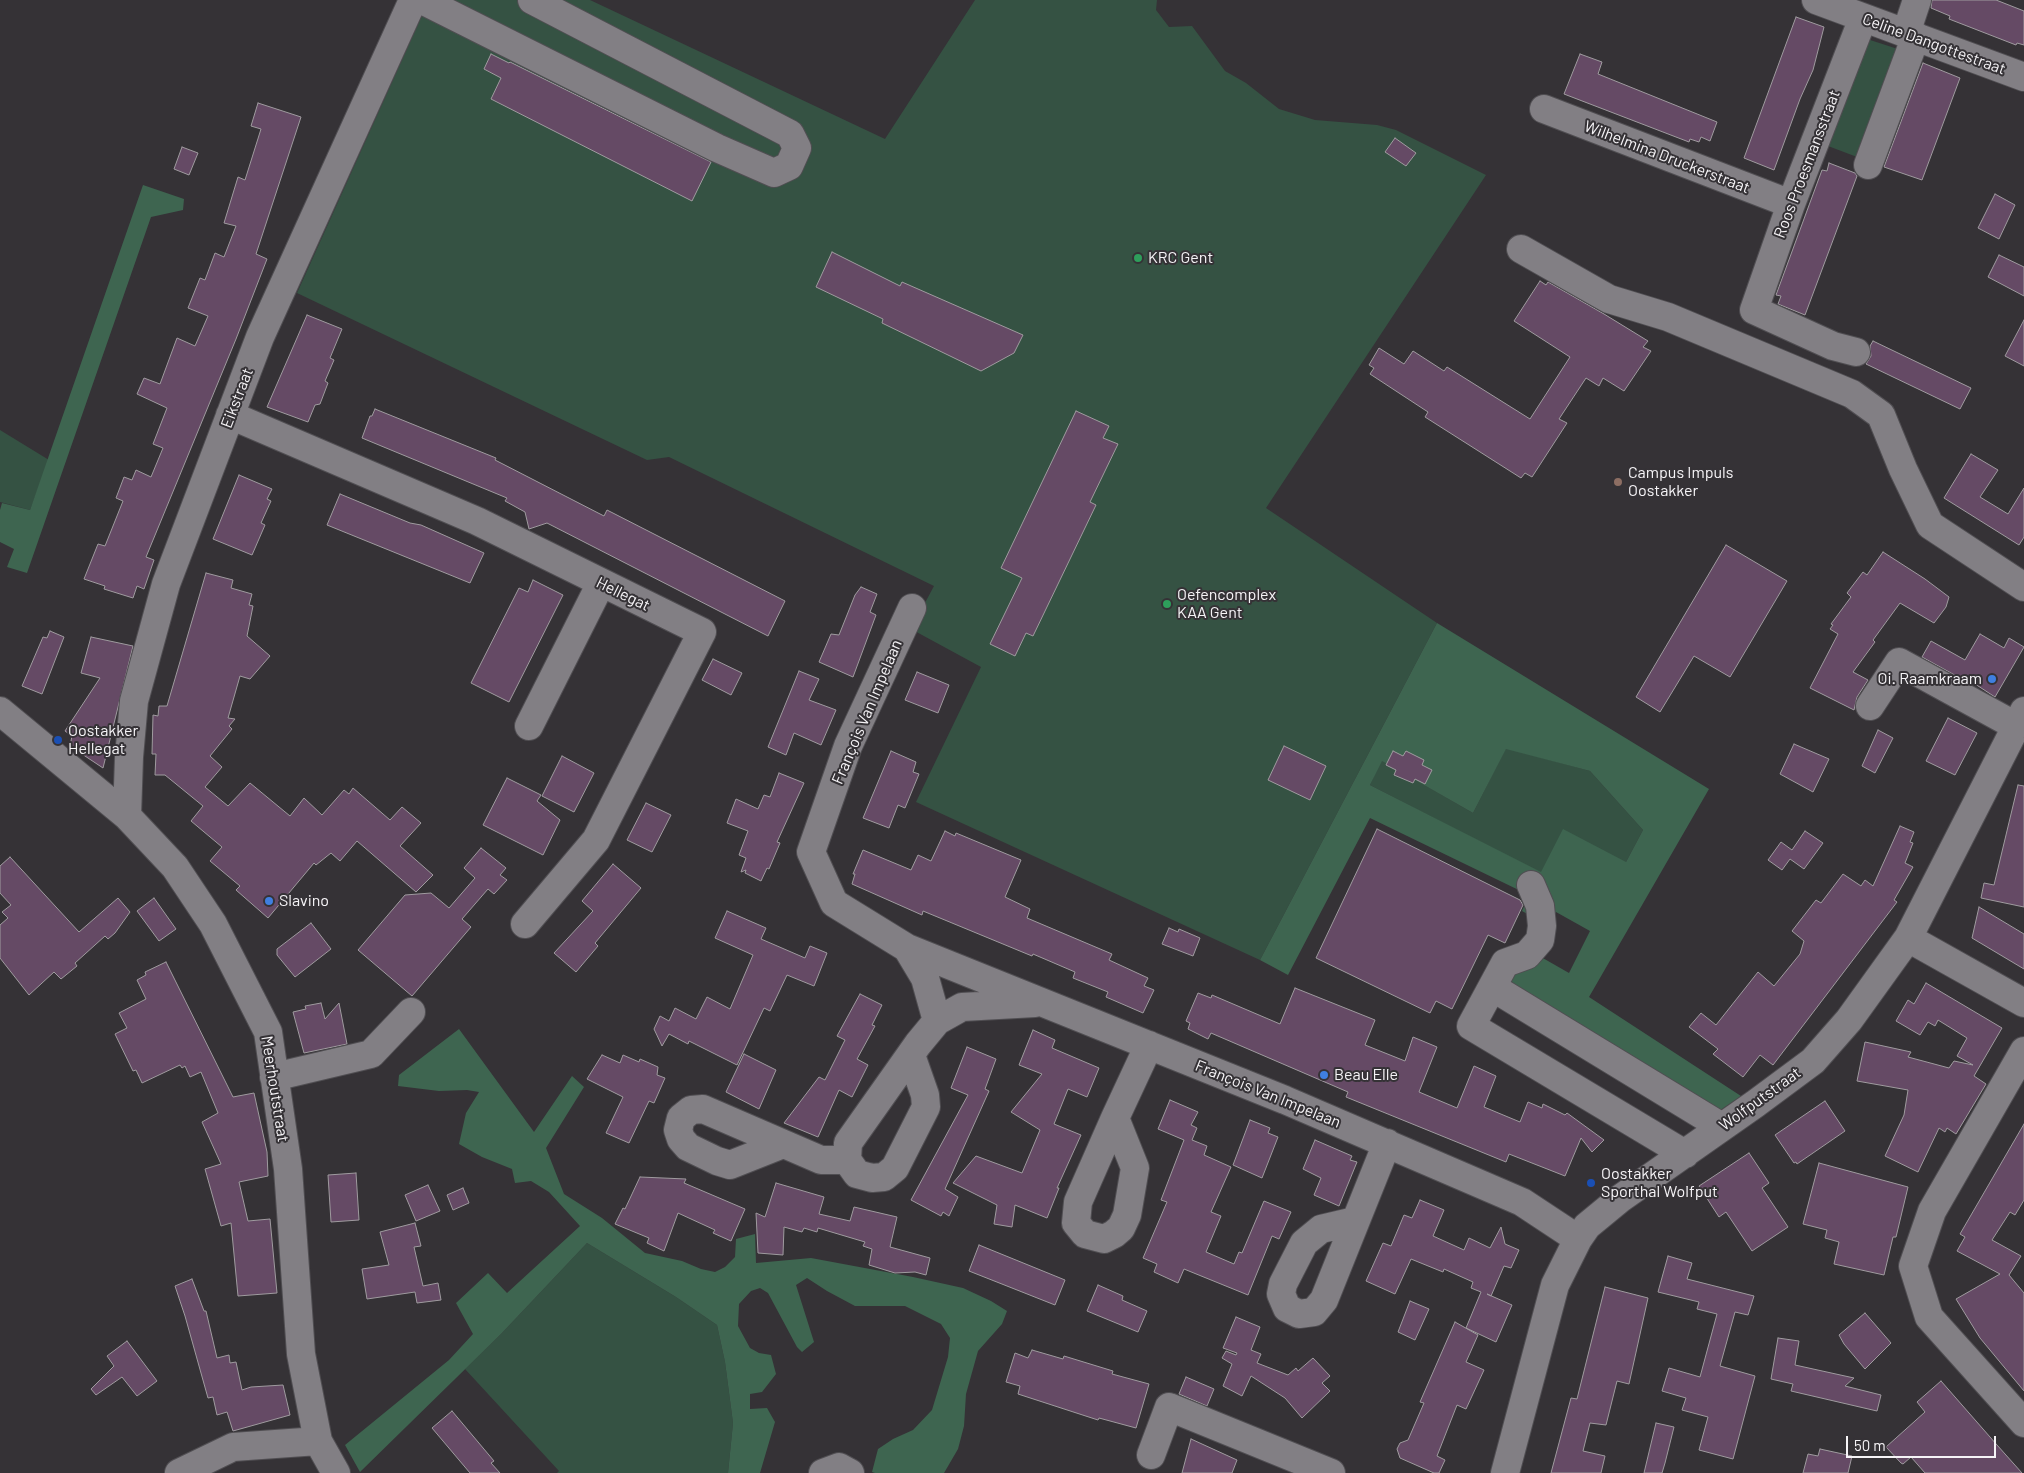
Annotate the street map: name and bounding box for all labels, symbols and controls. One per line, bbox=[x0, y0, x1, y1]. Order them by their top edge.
street label: Celine Dangottestraat bbox=[1860, 9, 2008, 79]
street label: Roos Proesmansstraat bbox=[1770, 87, 1844, 241]
street label: Wilhelmina Druckerstraat bbox=[1581, 117, 1753, 197]
place label: KRC Gent bbox=[1148, 248, 1213, 268]
marker: KRC Gent bbox=[1132, 252, 1144, 264]
street label: Eikstraat bbox=[217, 365, 257, 431]
place label: Campus Impuls Oostakker bbox=[1628, 463, 1733, 501]
marker: Campus Impuls Oostakker bbox=[1612, 476, 1624, 488]
street label: Hellegat bbox=[593, 573, 653, 615]
place label: Oefencomplex KAA Gent bbox=[1177, 585, 1276, 623]
marker: Oefencomplex KAA Gent bbox=[1161, 598, 1173, 610]
street label: François Van Impelaan bbox=[828, 637, 906, 787]
place label: Oi. Raamkraam bbox=[1878, 669, 1982, 689]
marker: Oi. Raamkraam bbox=[1986, 673, 1998, 685]
place label: Oostakker Hellegat bbox=[68, 721, 138, 759]
marker: Oostakker Hellegat bbox=[52, 734, 64, 746]
place label: Slavino bbox=[279, 891, 329, 911]
marker: Slavino bbox=[263, 895, 275, 907]
street label: Meerhoutstraat bbox=[257, 1034, 293, 1144]
street label: François Van Impelaan bbox=[1192, 1056, 1344, 1132]
street label: Wolfputstraat bbox=[1716, 1063, 1804, 1135]
place label: Beau Elle bbox=[1334, 1065, 1398, 1085]
marker: Beau Elle bbox=[1318, 1069, 1330, 1081]
place label: Oostakker Sporthal Wolfput bbox=[1601, 1164, 1718, 1202]
marker: Oostakker Sporthal Wolfput bbox=[1585, 1177, 1597, 1189]
scale bar bbox=[1849, 1426, 1999, 1458]
text: 50 m bbox=[1854, 1436, 1886, 1454]

